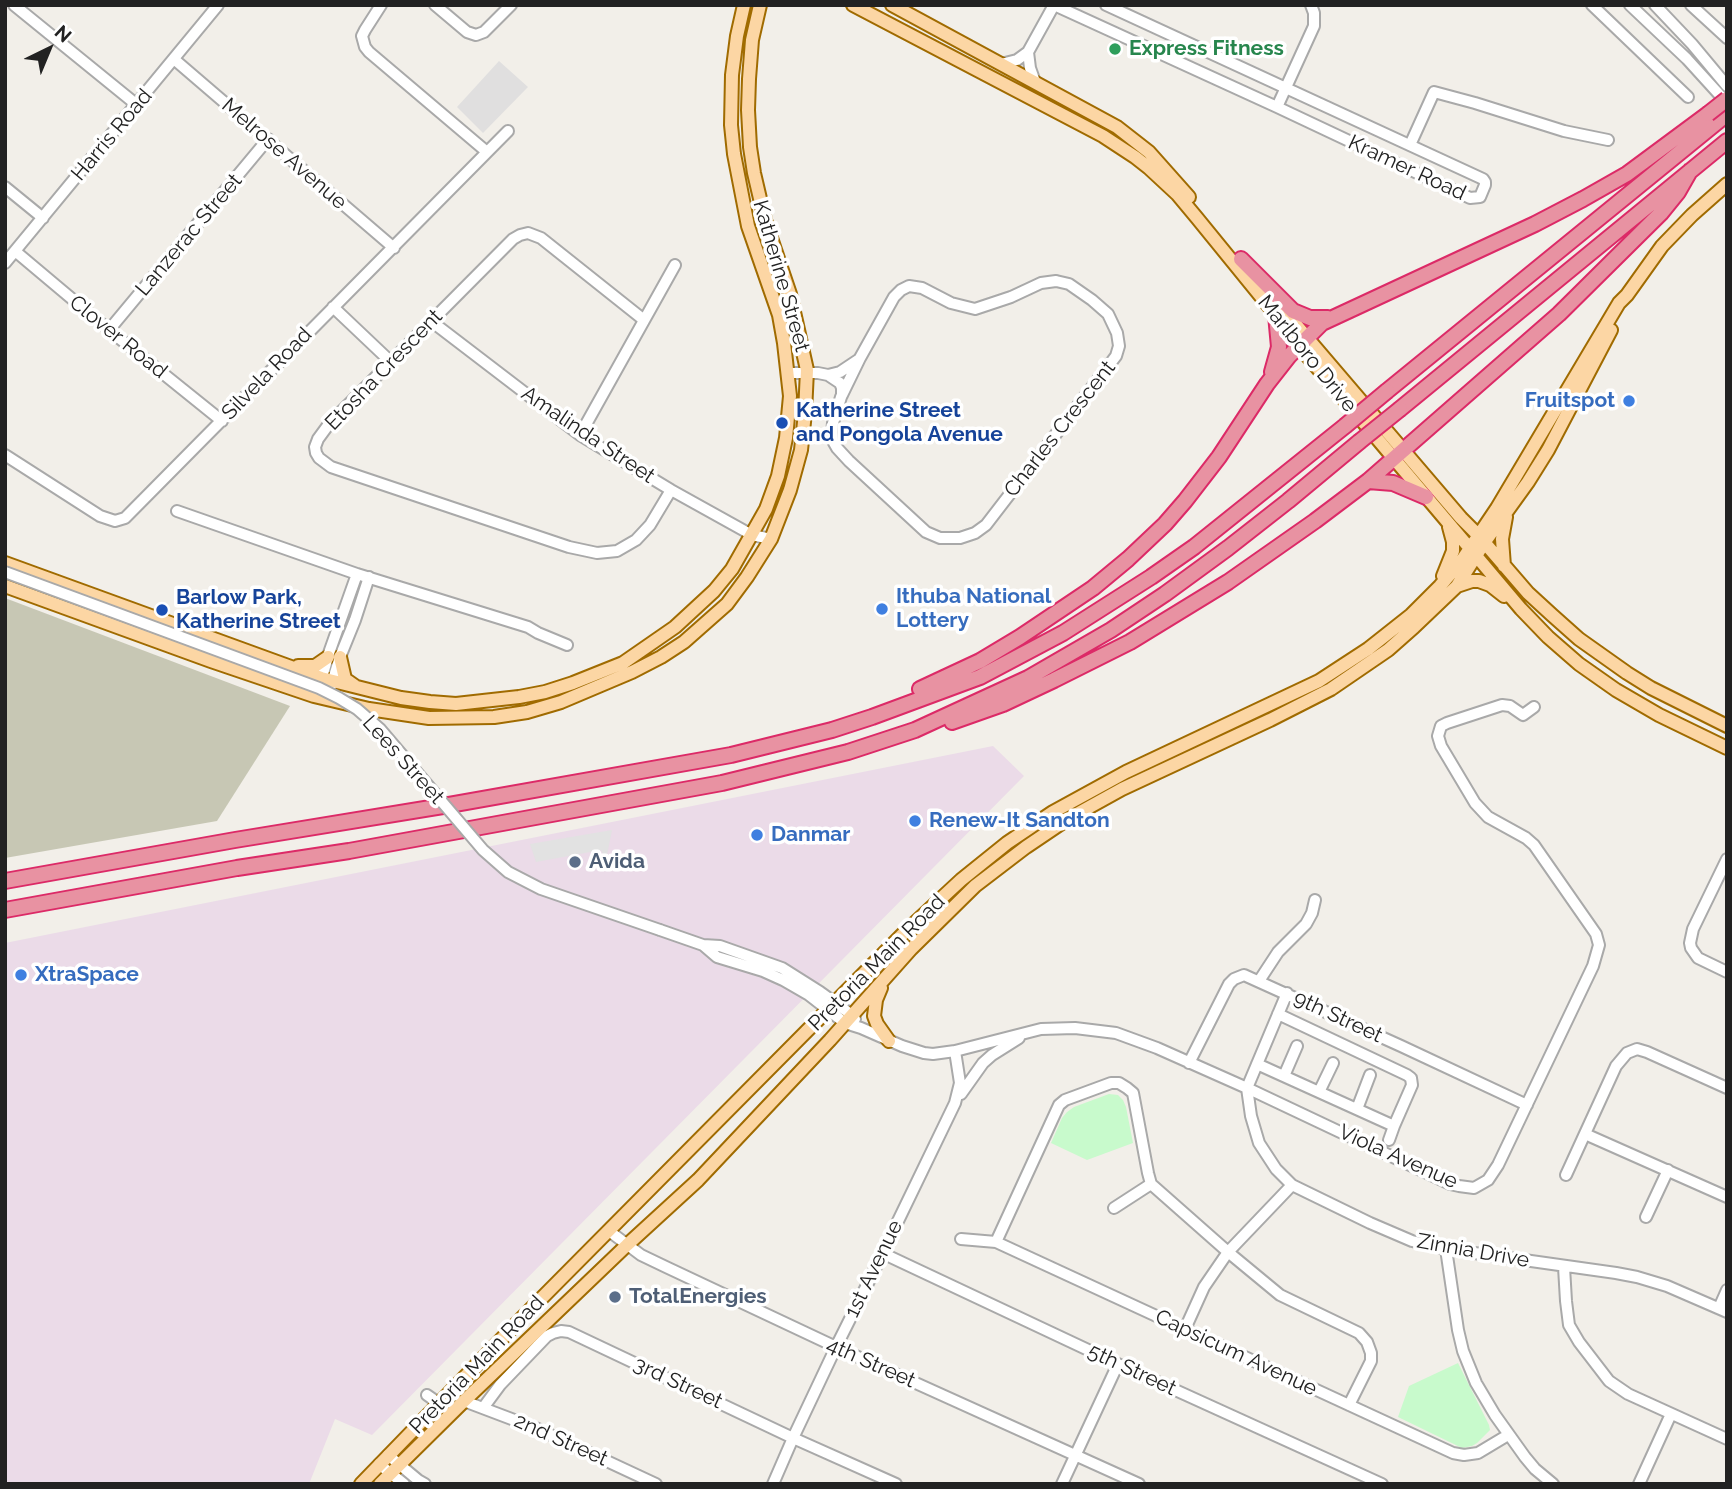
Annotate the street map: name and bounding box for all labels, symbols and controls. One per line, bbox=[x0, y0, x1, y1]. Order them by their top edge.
north arrow bbox=[14, 14, 84, 84]
text: N bbox=[51, 21, 76, 47]
place label: Express Fitness bbox=[1129, 36, 1284, 62]
marker: Express Fitness bbox=[1107, 41, 1123, 57]
street label: Harris Road bbox=[66, 84, 158, 186]
street label: Melrose Avenue bbox=[216, 93, 352, 215]
street label: Kramer Road bbox=[1344, 130, 1470, 206]
street label: Lanzerac Street bbox=[130, 169, 248, 301]
street label: Katherine Street bbox=[747, 197, 815, 355]
street label: Clover Road bbox=[64, 290, 172, 384]
street label: Marlboro Drive bbox=[1252, 290, 1362, 418]
street label: Etosha Crescent bbox=[320, 304, 448, 436]
street label: Silvela Road bbox=[217, 323, 317, 425]
street label: Charles Crescent bbox=[999, 356, 1121, 502]
street label: Amalinda Street bbox=[516, 381, 660, 489]
place label: Fruitspot bbox=[1525, 388, 1615, 414]
marker: Fruitspot bbox=[1621, 393, 1637, 409]
place label: Katherine Street and Pongola Avenue bbox=[796, 398, 1003, 448]
marker: Katherine Street and Pongola Avenue bbox=[774, 415, 790, 431]
place label: Ithuba National Lottery bbox=[896, 584, 1051, 634]
place label: Barlow Park, Katherine Street bbox=[176, 585, 341, 635]
marker: Ithuba National Lottery bbox=[874, 601, 890, 617]
marker: Barlow Park, Katherine Street bbox=[154, 602, 170, 618]
street label: Lees Street bbox=[357, 711, 449, 809]
place label: Renew-It Sandton bbox=[929, 808, 1110, 834]
marker: Renew-It Sandton bbox=[907, 813, 923, 829]
place label: Danmar bbox=[771, 822, 850, 848]
marker: Danmar bbox=[749, 827, 765, 843]
place label: Avida bbox=[589, 849, 645, 875]
marker: Avida bbox=[567, 854, 583, 870]
street label: Pretoria Main Road bbox=[803, 889, 951, 1037]
place label: XtraSpace bbox=[35, 962, 139, 988]
marker: XtraSpace bbox=[13, 967, 29, 983]
street label: 9th Street bbox=[1290, 985, 1386, 1049]
street label: Viola Avenue bbox=[1335, 1120, 1461, 1194]
street label: 1st Avenue bbox=[840, 1216, 908, 1322]
street label: Zinnia Drive bbox=[1415, 1229, 1531, 1273]
place label: TotalEnergies bbox=[629, 1284, 767, 1310]
marker: TotalEnergies bbox=[607, 1289, 623, 1305]
street label: Pretoria Main Road bbox=[404, 1291, 550, 1439]
street label: Capsicum Avenue bbox=[1151, 1304, 1321, 1402]
street label: 4th Street bbox=[823, 1332, 919, 1394]
street label: 5th Street bbox=[1084, 1339, 1180, 1401]
street label: 3rd Street bbox=[630, 1352, 726, 1414]
street label: 2nd Street bbox=[510, 1408, 612, 1472]

